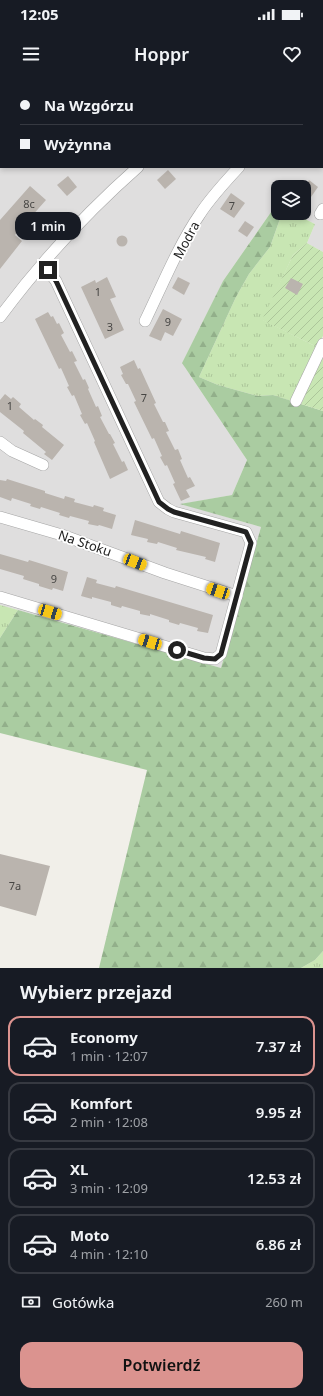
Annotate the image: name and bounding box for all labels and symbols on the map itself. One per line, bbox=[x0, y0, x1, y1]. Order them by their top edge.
house number: 8c bbox=[23, 196, 35, 211]
house number: 7 bbox=[229, 198, 235, 213]
callout: 1 min bbox=[15, 212, 81, 240]
street label: Modra bbox=[169, 218, 203, 262]
route end bbox=[39, 261, 57, 279]
house number: 1 bbox=[95, 284, 101, 299]
house number: 9 bbox=[165, 314, 171, 329]
house number: 3 bbox=[107, 319, 113, 334]
house number: 7 bbox=[141, 390, 147, 405]
house number: 1 bbox=[7, 398, 13, 413]
street label: Na Stoku bbox=[56, 525, 114, 561]
car bbox=[122, 552, 148, 572]
house number: 9 bbox=[51, 571, 57, 586]
car bbox=[205, 581, 231, 601]
car bbox=[37, 603, 63, 621]
car bbox=[137, 633, 163, 651]
route start bbox=[168, 641, 186, 659]
house number: 7a bbox=[9, 878, 21, 893]

